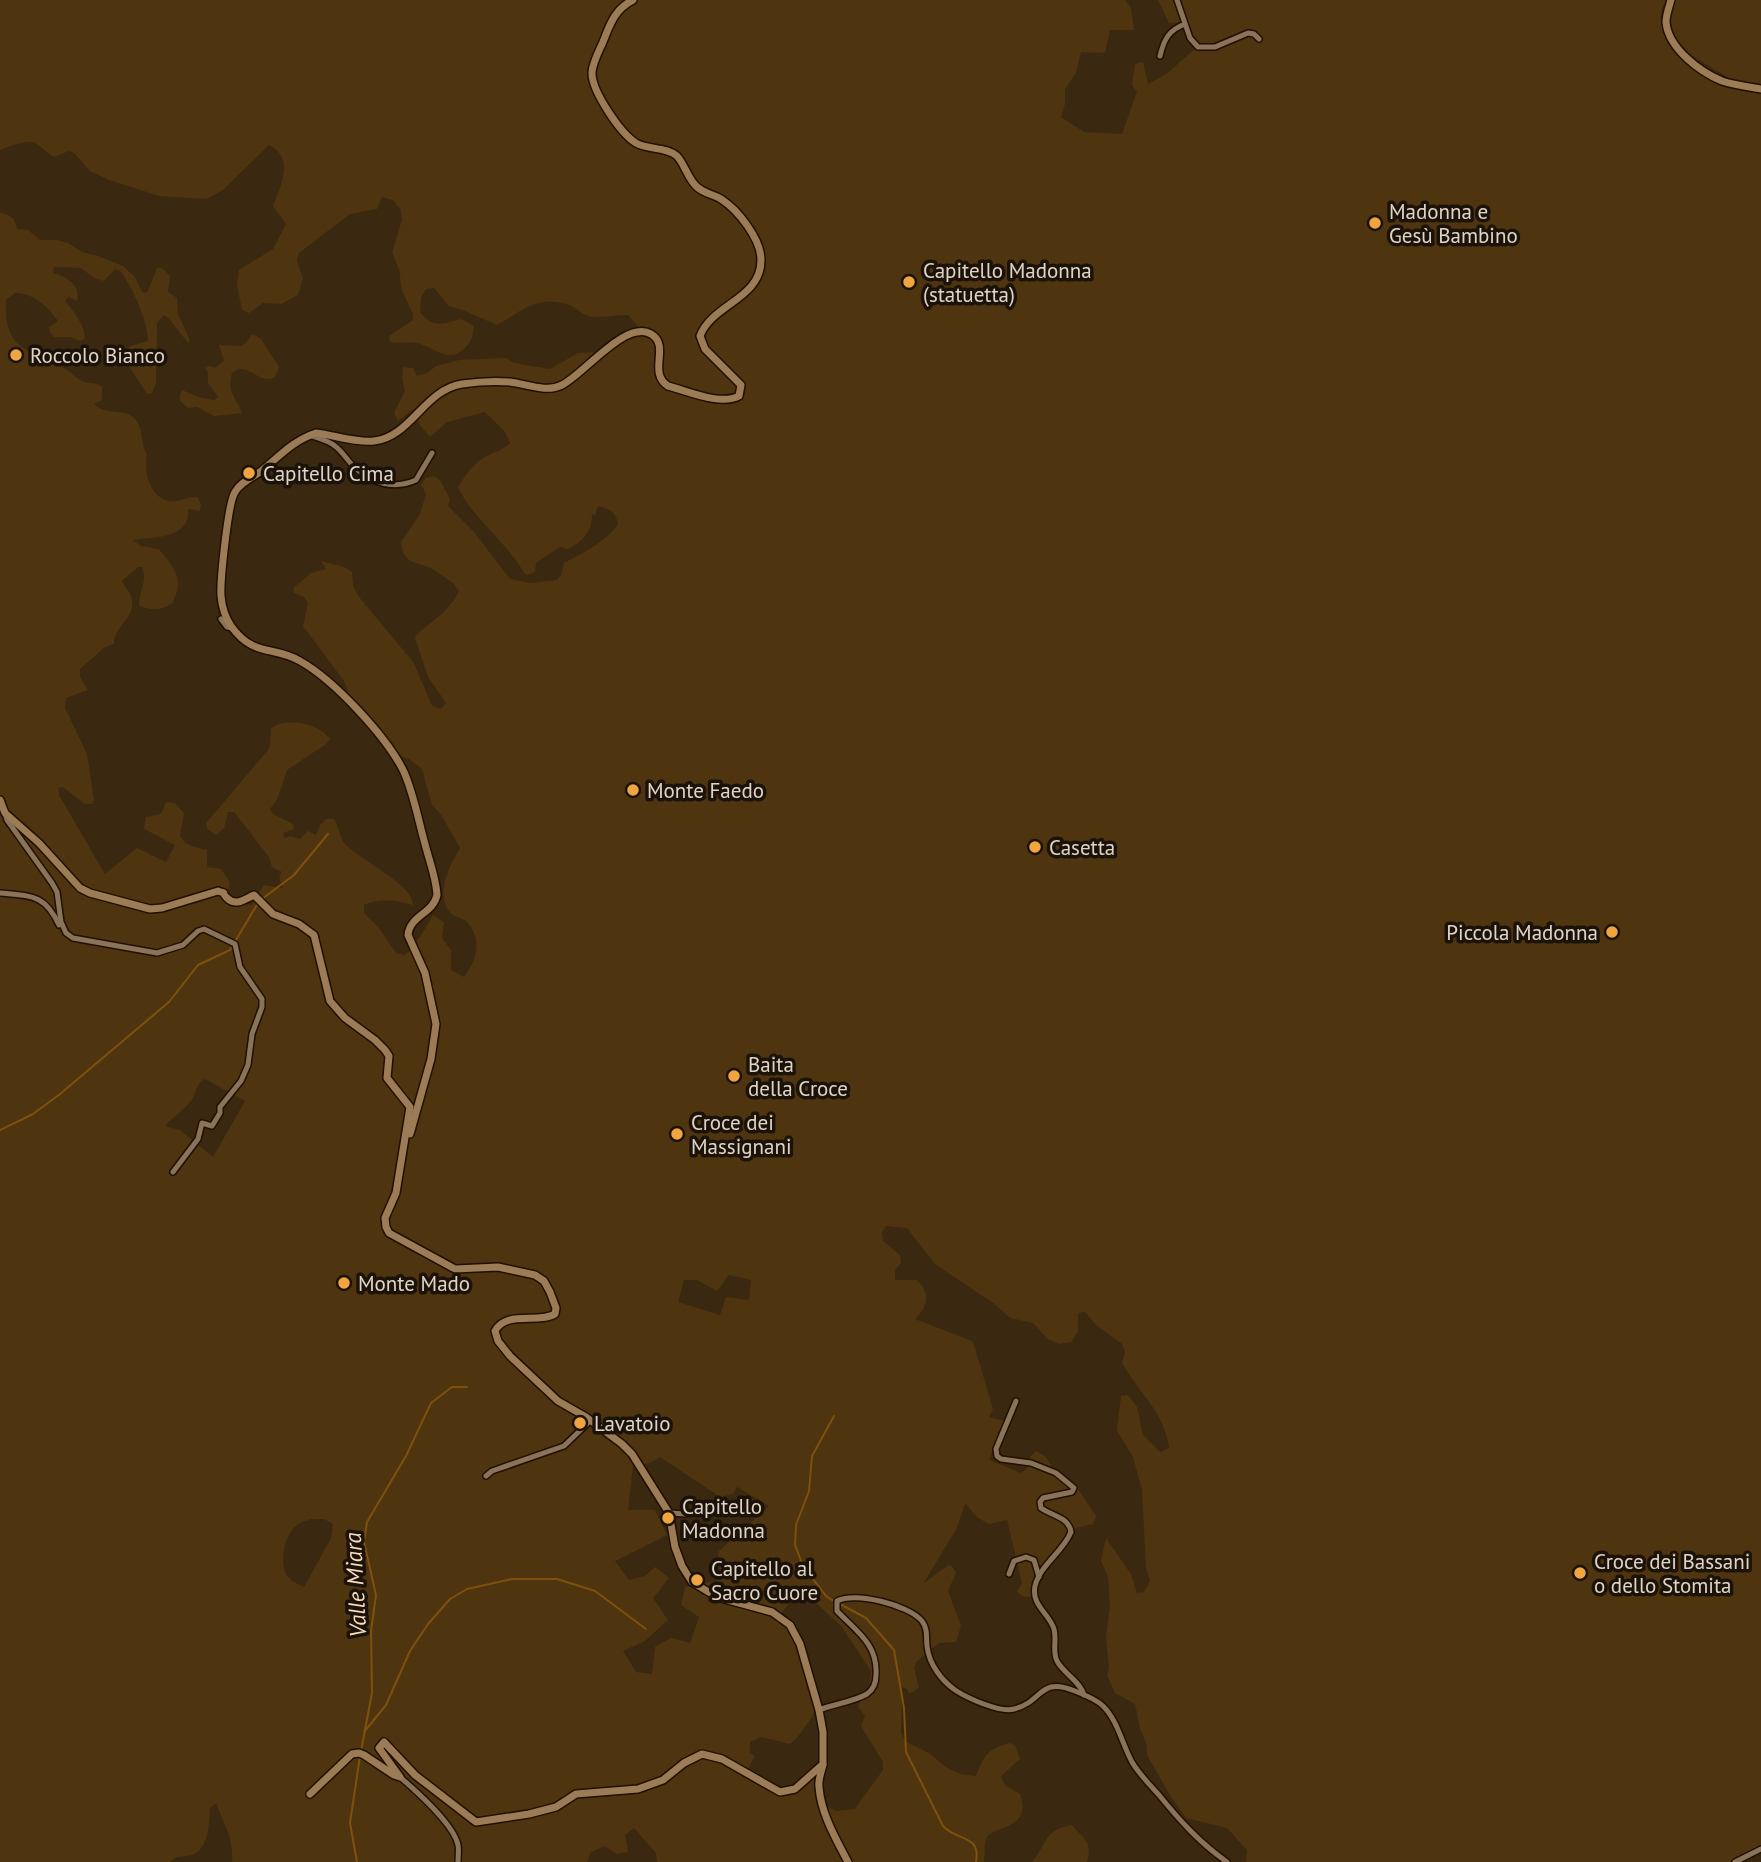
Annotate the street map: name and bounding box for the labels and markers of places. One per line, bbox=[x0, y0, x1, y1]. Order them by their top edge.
place label: Madonna e Gesù Bambino bbox=[1389, 198, 1518, 249]
marker: Madonna e Gesù Bambino bbox=[1367, 215, 1383, 231]
place label: Capitello Madonna (statuetta) bbox=[923, 257, 1092, 308]
marker: Capitello Madonna (statuetta) bbox=[901, 274, 917, 290]
place label: Roccolo Bianco bbox=[30, 342, 165, 369]
marker: Roccolo Bianco bbox=[8, 347, 24, 363]
place label: Capitello Cima bbox=[263, 460, 394, 487]
marker: Capitello Cima bbox=[241, 465, 257, 481]
place label: Monte Faedo bbox=[647, 777, 764, 804]
marker: Monte Faedo bbox=[625, 782, 641, 798]
place label: Casetta bbox=[1049, 834, 1115, 861]
marker: Casetta bbox=[1027, 839, 1043, 855]
place label: Piccola Madonna bbox=[1446, 919, 1598, 946]
marker: Piccola Madonna bbox=[1604, 924, 1620, 940]
place label: Baita della Croce bbox=[748, 1051, 848, 1102]
marker: Baita della Croce bbox=[726, 1068, 742, 1084]
place label: Croce dei Massignani bbox=[691, 1109, 792, 1160]
marker: Croce dei Massignani bbox=[669, 1126, 685, 1142]
place label: Monte Mado bbox=[358, 1270, 470, 1297]
marker: Monte Mado bbox=[336, 1275, 352, 1291]
place label: Lavatoio bbox=[594, 1410, 670, 1437]
marker: Lavatoio bbox=[572, 1415, 588, 1431]
place label: Capitello Madonna bbox=[682, 1493, 765, 1544]
marker: Capitello Madonna bbox=[660, 1510, 676, 1526]
place label: Croce dei Bassani o dello Stomita bbox=[1594, 1548, 1750, 1599]
place label: Capitello al Sacro Cuore bbox=[711, 1555, 818, 1606]
marker: Croce dei Bassani o dello Stomita bbox=[1572, 1565, 1588, 1581]
marker: Capitello al Sacro Cuore bbox=[689, 1572, 705, 1588]

